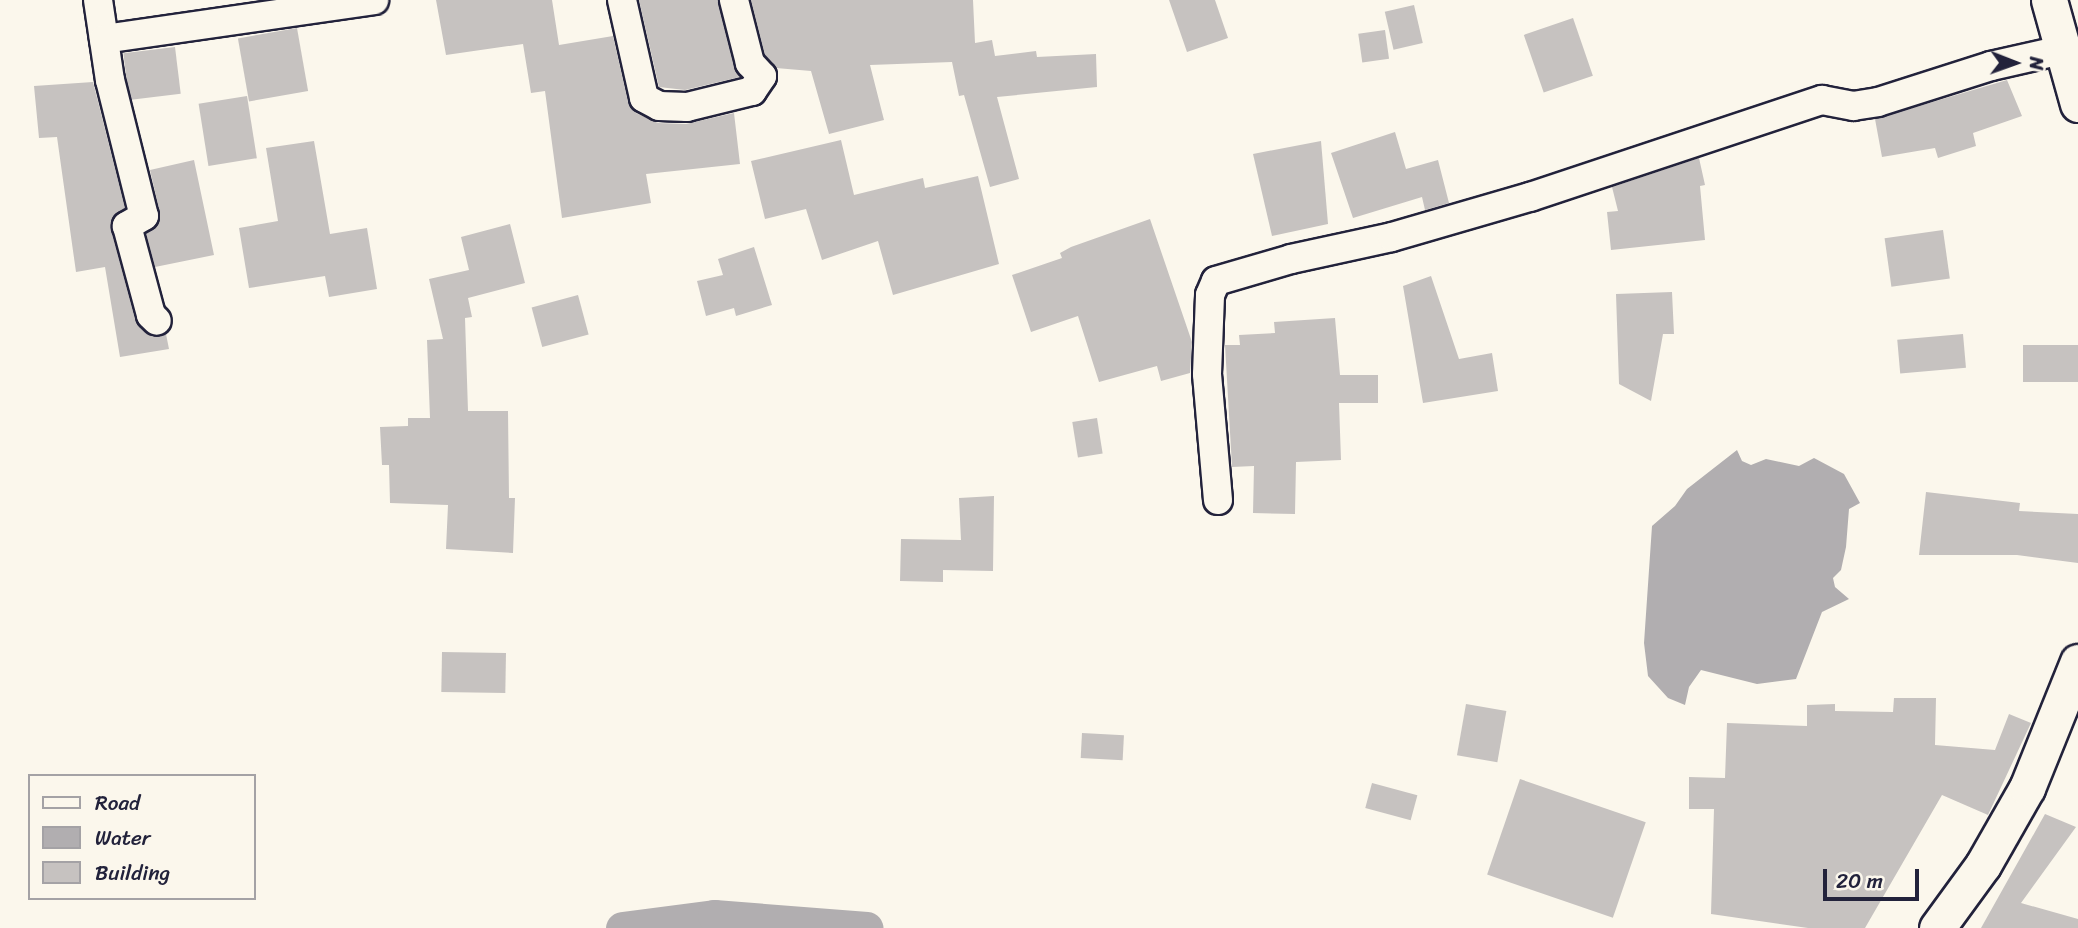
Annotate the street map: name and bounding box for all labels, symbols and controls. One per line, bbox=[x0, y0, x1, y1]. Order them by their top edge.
north arrow bbox=[1980, 28, 2050, 98]
text: N bbox=[2020, 56, 2053, 70]
legend bbox=[28, 774, 256, 900]
text: Road bbox=[95, 784, 140, 822]
text: Water bbox=[95, 819, 150, 857]
text: Building bbox=[95, 854, 170, 892]
scale bar bbox=[1826, 855, 1922, 899]
text: 20 m bbox=[1836, 862, 1883, 900]

